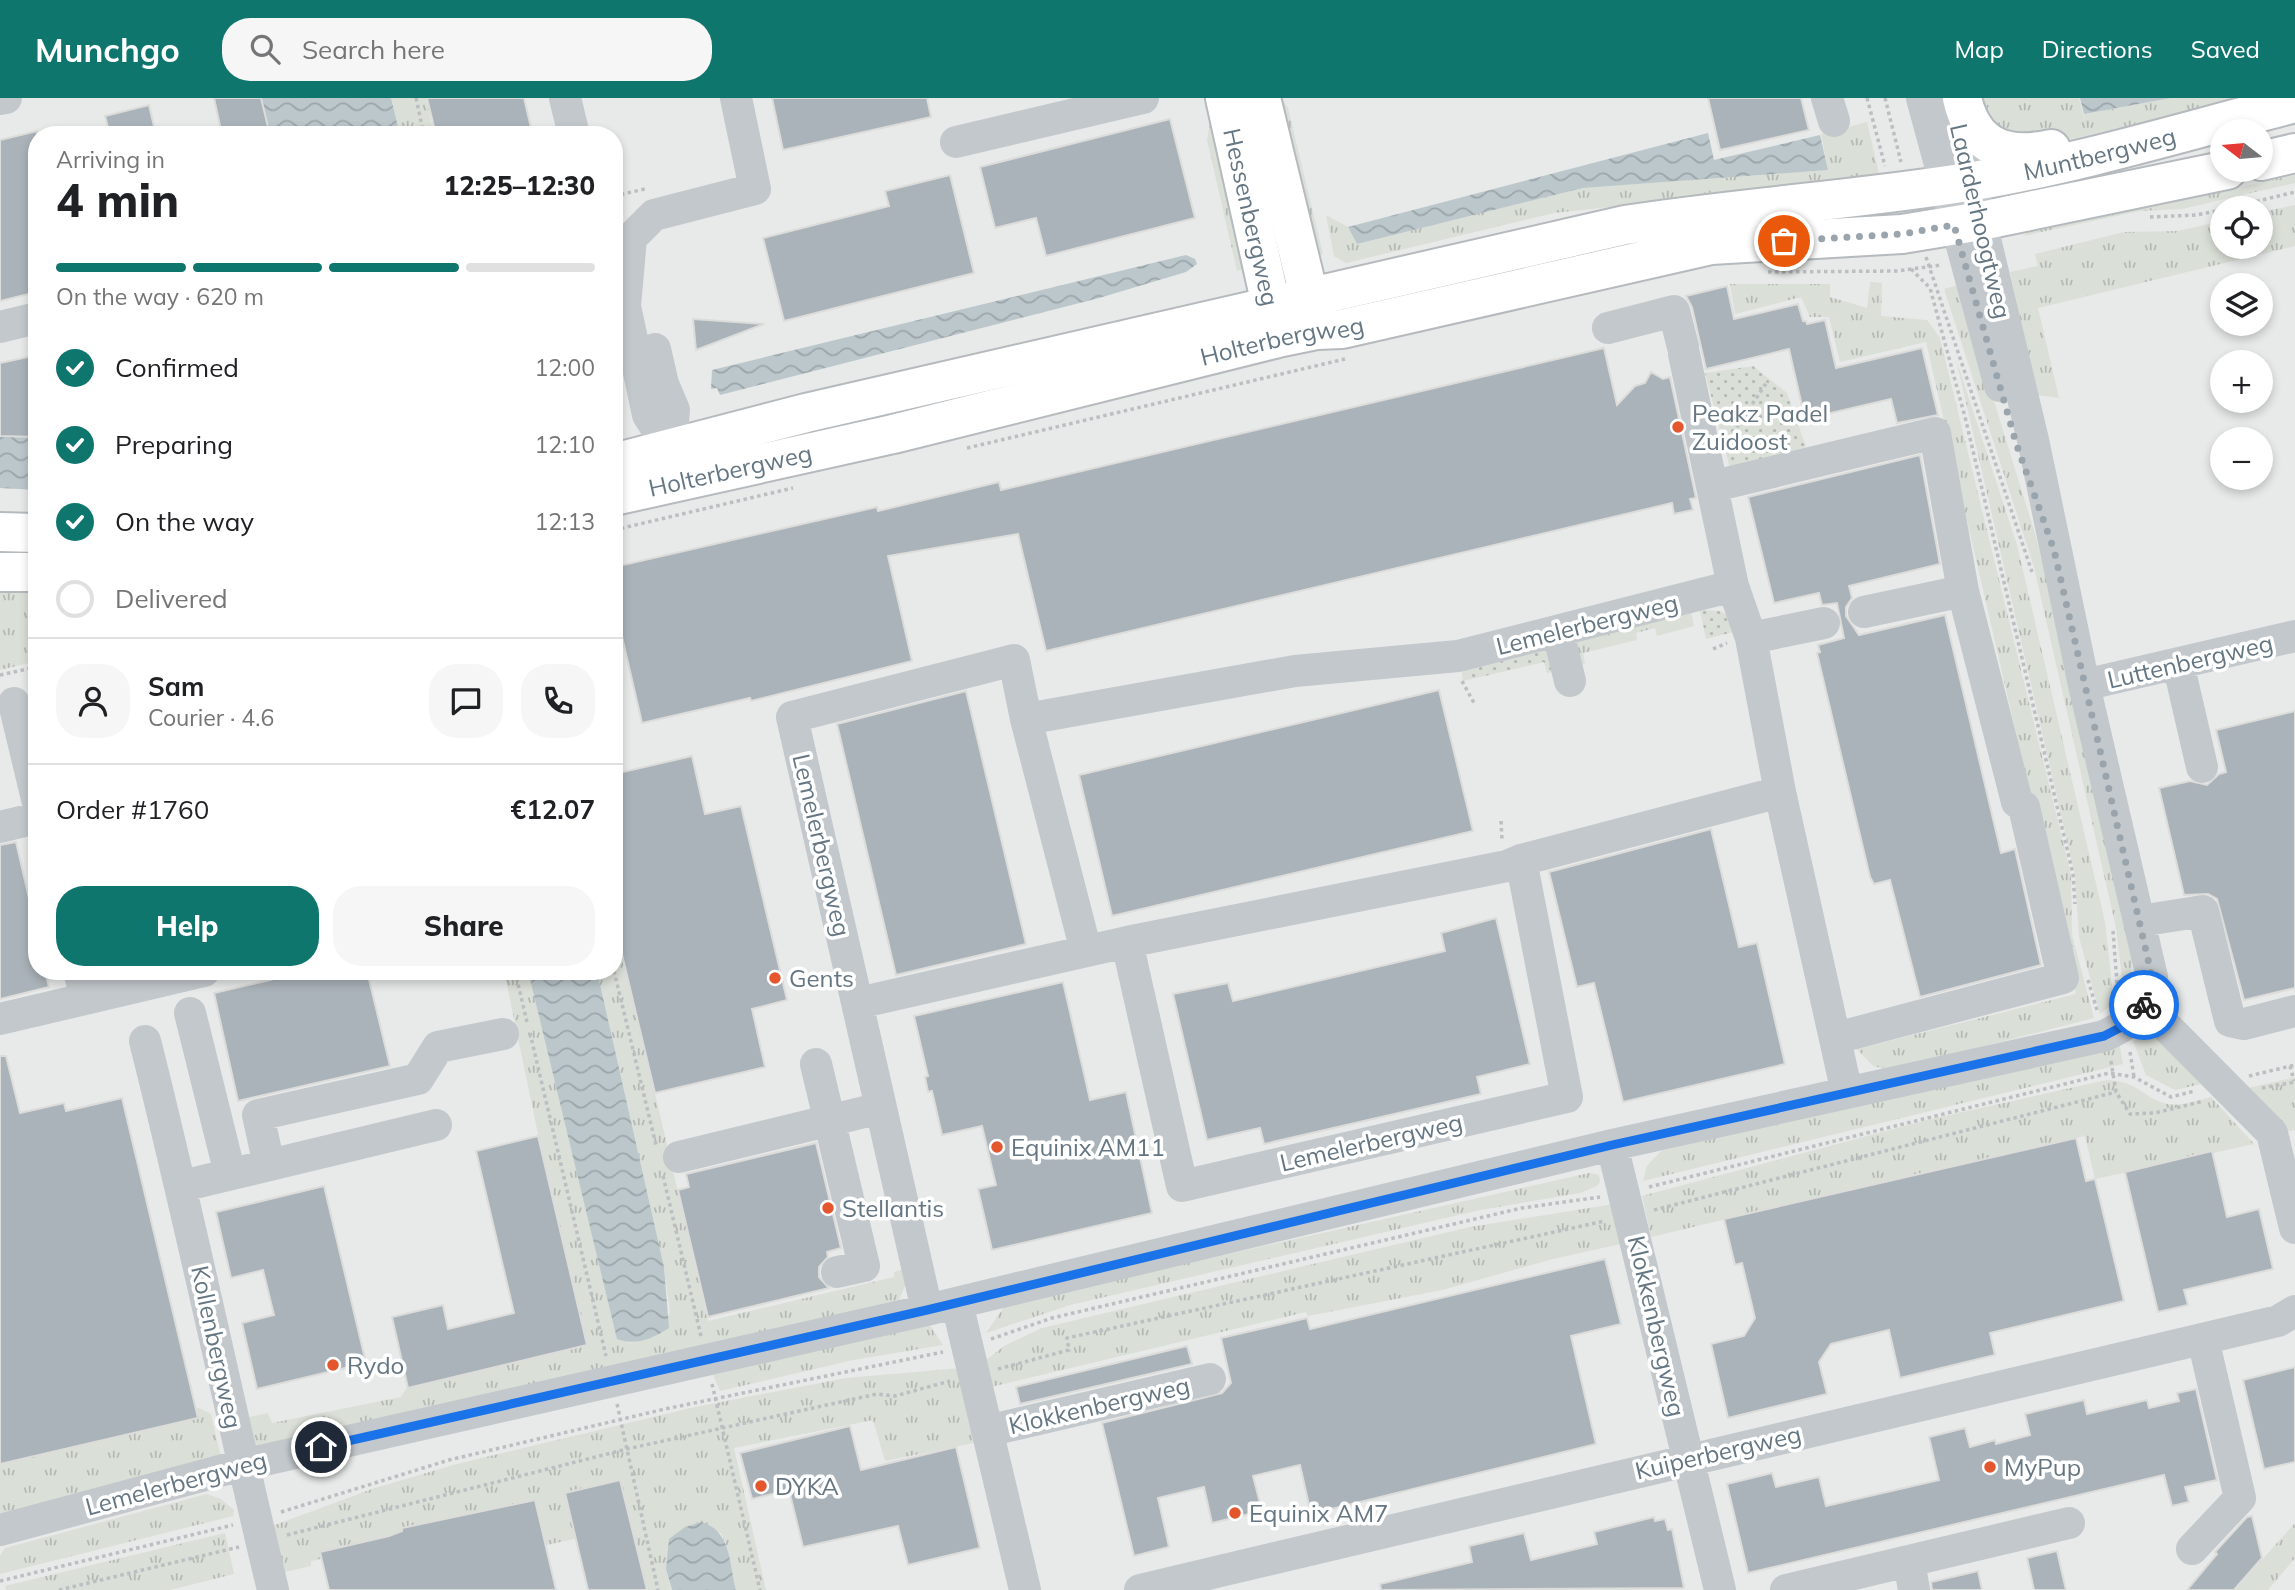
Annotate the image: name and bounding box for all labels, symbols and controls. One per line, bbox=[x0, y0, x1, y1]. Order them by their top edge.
search box bbox=[222, 18, 712, 81]
text: Munchgo bbox=[35, 29, 180, 70]
icon: search bbox=[246, 30, 284, 68]
text: Search here bbox=[302, 33, 445, 66]
text: Map bbox=[1954, 34, 2004, 64]
text: Directions bbox=[2042, 34, 2153, 64]
text: Saved bbox=[2191, 34, 2260, 64]
north arrow bbox=[2210, 119, 2273, 182]
map controls bbox=[2210, 119, 2273, 490]
street label: Muntbergweg bbox=[2021, 120, 2179, 186]
street label: Laarderhoogtweg bbox=[1944, 121, 2018, 321]
street label: Hessenbergweg bbox=[1217, 125, 1286, 309]
text: Arriving in bbox=[56, 145, 165, 174]
text: 12:25–12:30 bbox=[444, 169, 595, 202]
text: 4 min bbox=[56, 171, 179, 229]
button: locate bbox=[2210, 196, 2273, 259]
pin bbox=[1754, 211, 1814, 271]
icon: bag bbox=[1765, 222, 1803, 260]
button: layers bbox=[2210, 273, 2273, 336]
text: On the way · 620 m bbox=[56, 282, 264, 311]
street label: Holterbergweg bbox=[1197, 310, 1367, 372]
icon: check bbox=[56, 349, 94, 387]
button: + bbox=[2210, 350, 2273, 413]
text: Confirmed bbox=[115, 351, 239, 384]
text: 12:00 bbox=[535, 353, 595, 382]
place label: Peakz Padel Zuidoost bbox=[1692, 398, 1828, 456]
marker: Peakz Padel Zuidoost bbox=[1670, 419, 1686, 435]
icon: check bbox=[56, 426, 94, 464]
button: − bbox=[2210, 427, 2273, 490]
text: Preparing bbox=[115, 428, 233, 461]
text: 12:10 bbox=[535, 430, 595, 459]
street label: Holterbergweg bbox=[646, 437, 815, 503]
icon: check bbox=[56, 503, 94, 541]
text: On the way bbox=[115, 505, 254, 538]
text: 12:13 bbox=[535, 507, 595, 536]
text: Delivered bbox=[115, 582, 228, 615]
street label: Lemelerbergweg bbox=[1493, 587, 1681, 661]
street label: Luttenbergweg bbox=[2104, 627, 2276, 695]
button: person bbox=[56, 664, 130, 738]
button: chat bbox=[429, 664, 503, 738]
button: phone bbox=[521, 664, 595, 738]
text: Sam bbox=[148, 670, 204, 703]
text: Courier · 4.6 bbox=[148, 703, 274, 732]
street label: Lemelerbergweg bbox=[786, 751, 858, 939]
text: Order #1760 bbox=[56, 793, 209, 826]
text: €12.07 bbox=[511, 793, 595, 826]
button: Help bbox=[56, 886, 319, 966]
button: Share bbox=[333, 886, 595, 966]
place label: Gents bbox=[789, 963, 854, 993]
marker: Gents bbox=[767, 970, 783, 986]
courier bbox=[2109, 970, 2179, 1040]
icon: bike bbox=[2125, 986, 2163, 1024]
street label: Lemelerbergweg bbox=[1277, 1106, 1465, 1178]
place label: Equinix AM11 bbox=[1011, 1132, 1165, 1162]
marker: Equinix AM11 bbox=[989, 1139, 1005, 1155]
place label: Stellantis bbox=[842, 1193, 944, 1223]
marker: Stellantis bbox=[820, 1200, 836, 1216]
street label: Klokkenbergweg bbox=[1622, 1233, 1692, 1419]
street label: Kollenbergweg bbox=[185, 1263, 249, 1431]
place label: Rydo bbox=[347, 1350, 404, 1380]
marker: Rydo bbox=[325, 1357, 341, 1373]
street label: Klokkenbergweg bbox=[1006, 1370, 1192, 1440]
pin bbox=[291, 1417, 351, 1477]
street label: Kuiperbergweg bbox=[1632, 1418, 1804, 1486]
icon: home bbox=[302, 1428, 340, 1466]
street label: Lemelerbergweg bbox=[82, 1444, 270, 1522]
place label: MyPup bbox=[2004, 1452, 2081, 1482]
marker: MyPup bbox=[1982, 1459, 1998, 1475]
place label: DYKA bbox=[775, 1471, 839, 1501]
marker: DYKA bbox=[753, 1478, 769, 1494]
place label: Equinix AM7 bbox=[1249, 1498, 1389, 1528]
marker: Equinix AM7 bbox=[1227, 1505, 1243, 1521]

